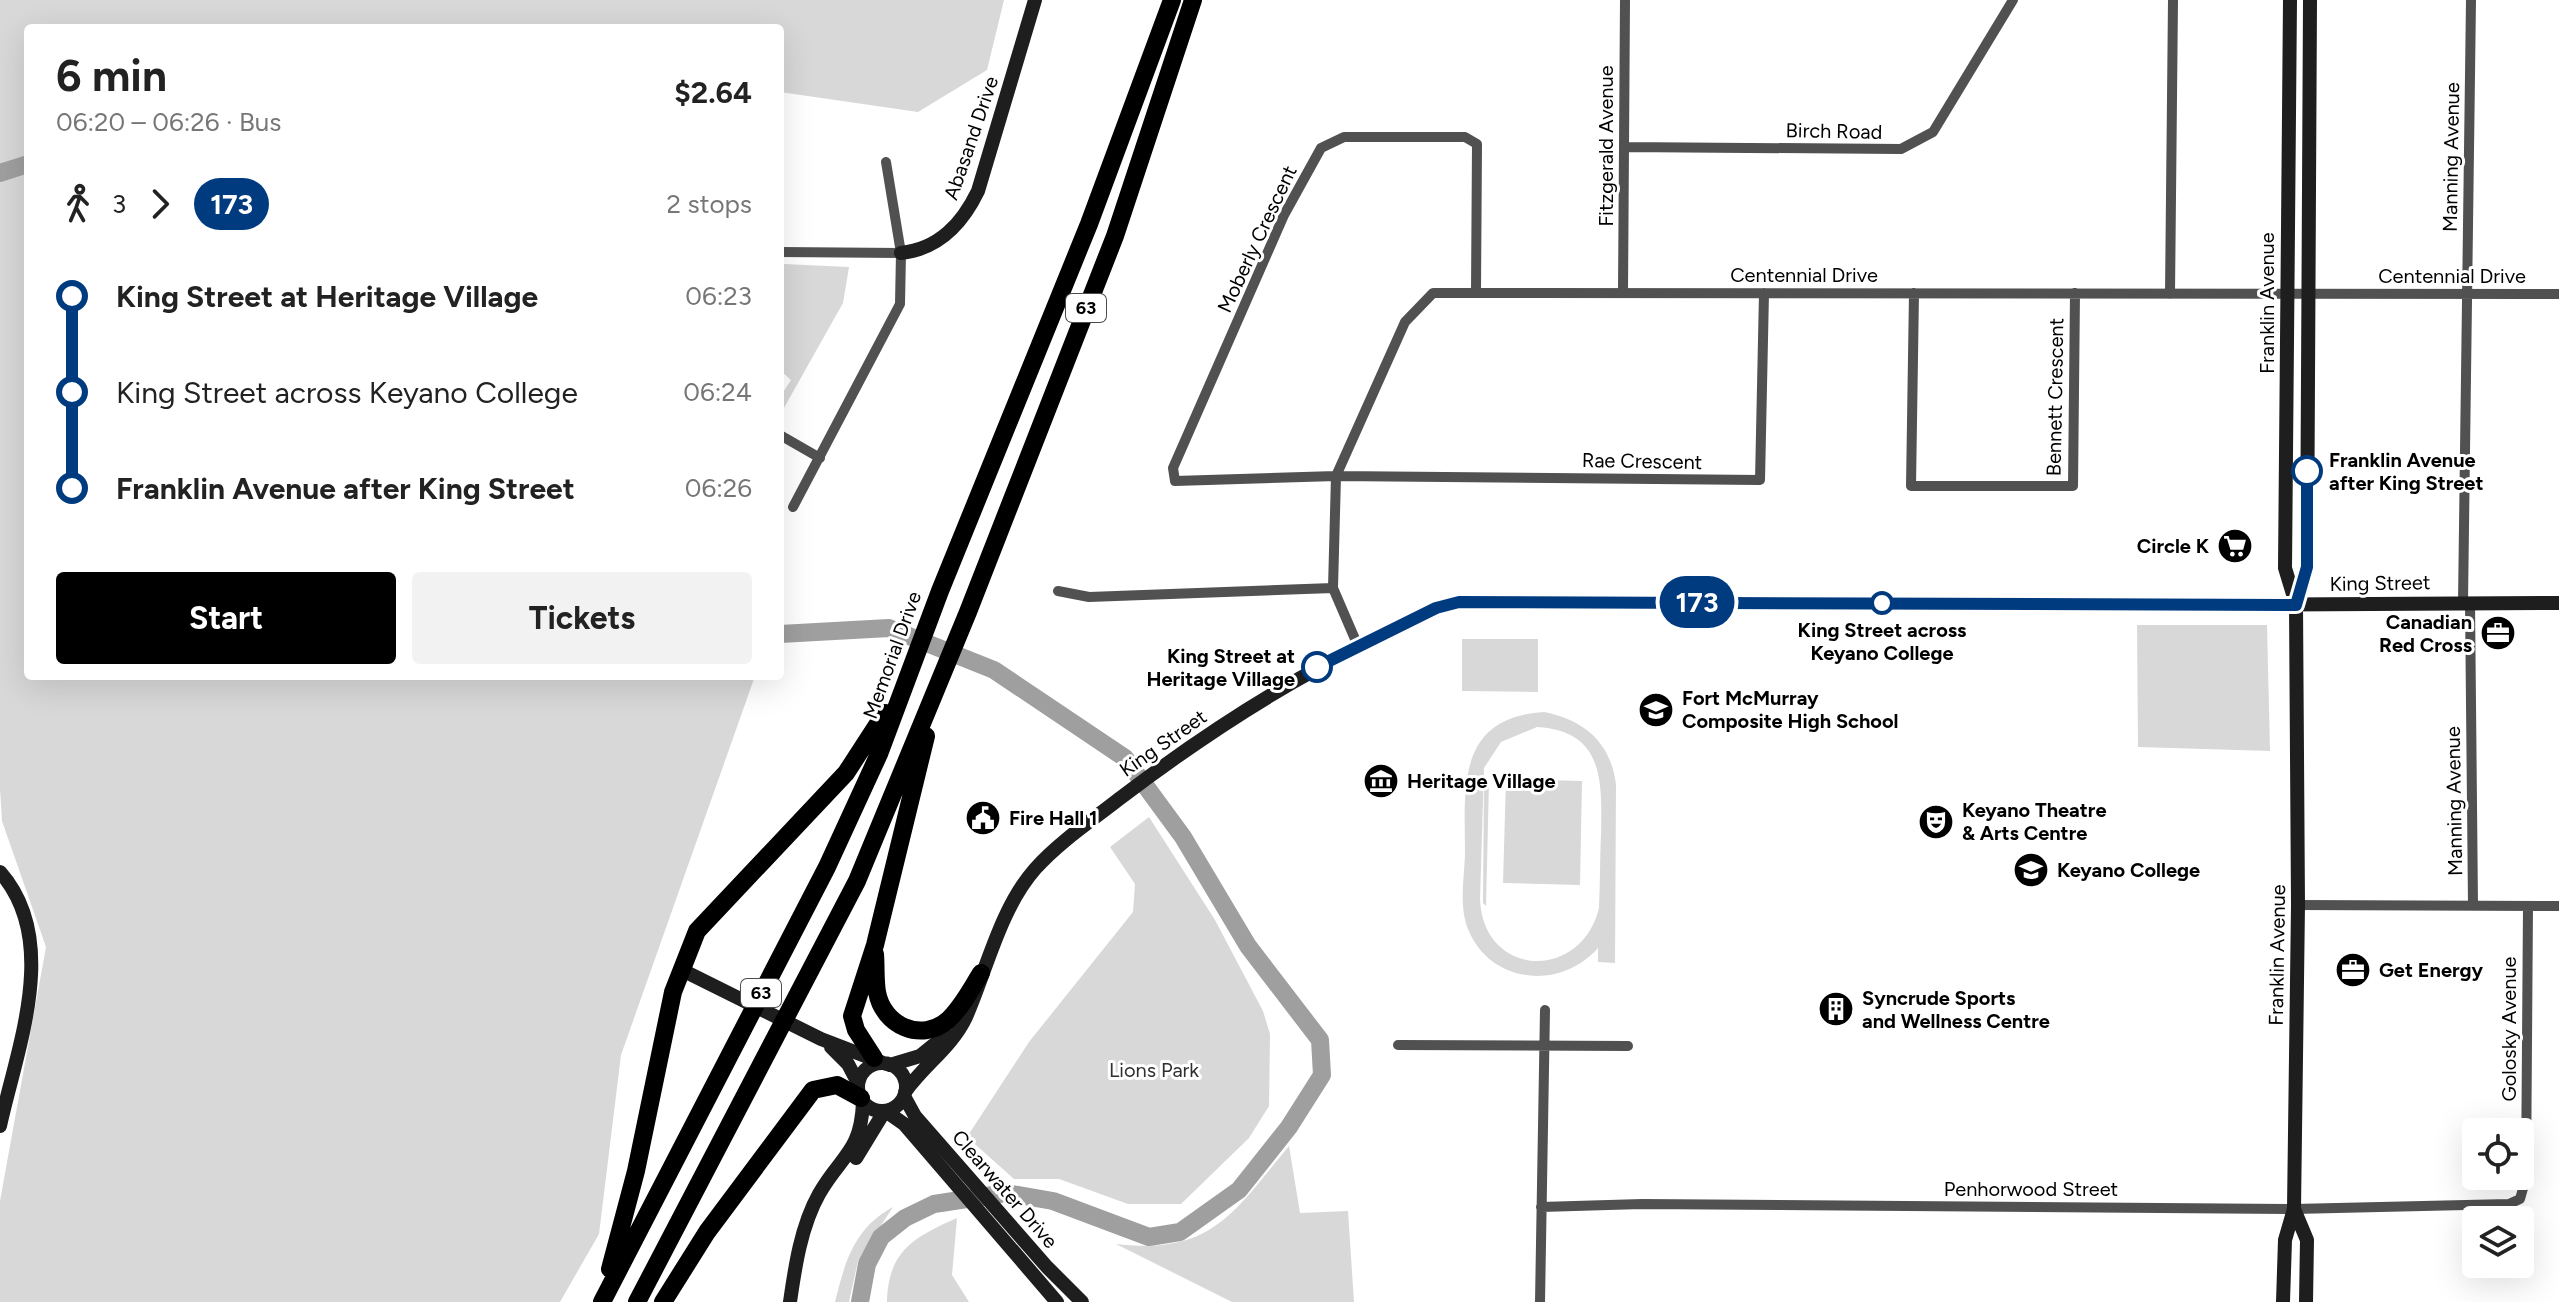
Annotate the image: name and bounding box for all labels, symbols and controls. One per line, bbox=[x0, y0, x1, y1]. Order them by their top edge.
text: 6 min bbox=[56, 49, 167, 102]
street label: Fitzgerald Avenue bbox=[1594, 65, 1618, 227]
street label: Abasand Drive bbox=[939, 73, 1003, 203]
text: $2.64 bbox=[674, 74, 752, 111]
street label: Manning Avenue bbox=[2438, 82, 2464, 232]
text: 06:20 – 06:26 · Bus bbox=[56, 106, 281, 138]
street label: Birch Road bbox=[1786, 118, 1882, 144]
street label: Moberly Crescent bbox=[1212, 162, 1302, 316]
icon: walk bbox=[56, 182, 100, 226]
icon: forward bbox=[138, 182, 182, 226]
text: 173 bbox=[210, 187, 253, 221]
text: 3 bbox=[112, 188, 126, 220]
text: 2 stops bbox=[667, 188, 752, 220]
street label: Franklin Avenue bbox=[2255, 232, 2279, 374]
street label: Centennial Drive bbox=[1730, 263, 1878, 287]
street label: Centennial Drive bbox=[2378, 264, 2526, 288]
text: King Street at Heritage Village bbox=[116, 278, 538, 315]
text: 06:23 bbox=[685, 280, 752, 312]
road number: 63 bbox=[1066, 294, 1106, 322]
street label: Bennett Crescent bbox=[2042, 318, 2068, 476]
text: King Street across Keyano College bbox=[116, 374, 578, 411]
text: 06:24 bbox=[683, 376, 752, 408]
street label: Rae Crescent bbox=[1582, 448, 1702, 474]
place label: Franklin Avenue after King Street bbox=[2329, 448, 2483, 495]
marker: Franklin Avenue after King Street bbox=[2292, 456, 2322, 486]
text: Franklin Avenue after King Street bbox=[116, 470, 575, 507]
text: 06:26 bbox=[685, 472, 752, 504]
supermarket icon: Circle K bbox=[2216, 527, 2254, 565]
place label: Circle K bbox=[2137, 534, 2210, 558]
street label: King Street bbox=[2329, 570, 2431, 596]
button: Start bbox=[56, 572, 396, 664]
button: Tickets bbox=[412, 572, 752, 664]
line badge: 173 bbox=[1651, 576, 1743, 628]
text: 173 bbox=[1676, 585, 1718, 619]
street label: Memorial Drive bbox=[858, 588, 926, 722]
marker: King Street across Keyano College bbox=[1871, 592, 1893, 614]
place label: Canadian Red Cross bbox=[2379, 610, 2472, 657]
office icon: Canadian Red Cross bbox=[2479, 614, 2517, 652]
place label: King Street across Keyano College bbox=[1798, 618, 1966, 665]
place label: King Street at Heritage Village bbox=[1146, 644, 1295, 691]
marker: King Street at Heritage Village bbox=[1302, 652, 1332, 682]
place label: Fort McMurray Composite High School bbox=[1682, 686, 1899, 733]
school or university icon: Fort McMurray Composite High School bbox=[1637, 691, 1675, 729]
street label: King Street bbox=[1115, 704, 1211, 782]
street label: Manning Avenue bbox=[2441, 726, 2467, 876]
museum icon: Heritage Village bbox=[1362, 762, 1400, 800]
place label: Heritage Village bbox=[1407, 769, 1556, 793]
place label: Keyano Theatre & Arts Centre bbox=[1962, 798, 2106, 845]
public building icon: Fire Hall 1 bbox=[964, 799, 1002, 837]
theatre icon: Keyano Theatre & Arts Centre bbox=[1917, 803, 1955, 841]
place label: Fire Hall 1 bbox=[1009, 806, 1097, 830]
school or university icon: Keyano College bbox=[2012, 851, 2050, 889]
place label: Keyano College bbox=[2057, 858, 2200, 882]
street label: Franklin Avenue bbox=[2264, 884, 2290, 1026]
office icon: Get Energy bbox=[2334, 951, 2372, 989]
street label: Golosky Avenue bbox=[2497, 956, 2521, 1101]
place label: Get Energy bbox=[2379, 958, 2484, 982]
road number: 63 bbox=[741, 979, 781, 1007]
place label: Syncrude Sports and Wellness Centre bbox=[1862, 986, 2050, 1033]
building icon: Syncrude Sports and Wellness Centre bbox=[1817, 990, 1855, 1028]
park label: Lions Park bbox=[1109, 1058, 1199, 1082]
map controls bbox=[2462, 1118, 2534, 1278]
button: locate bbox=[2462, 1118, 2534, 1190]
street label: Clearwater Drive bbox=[947, 1125, 1063, 1253]
street label: Penhorwood Street bbox=[1944, 1177, 2118, 1201]
button: layers bbox=[2462, 1206, 2534, 1278]

